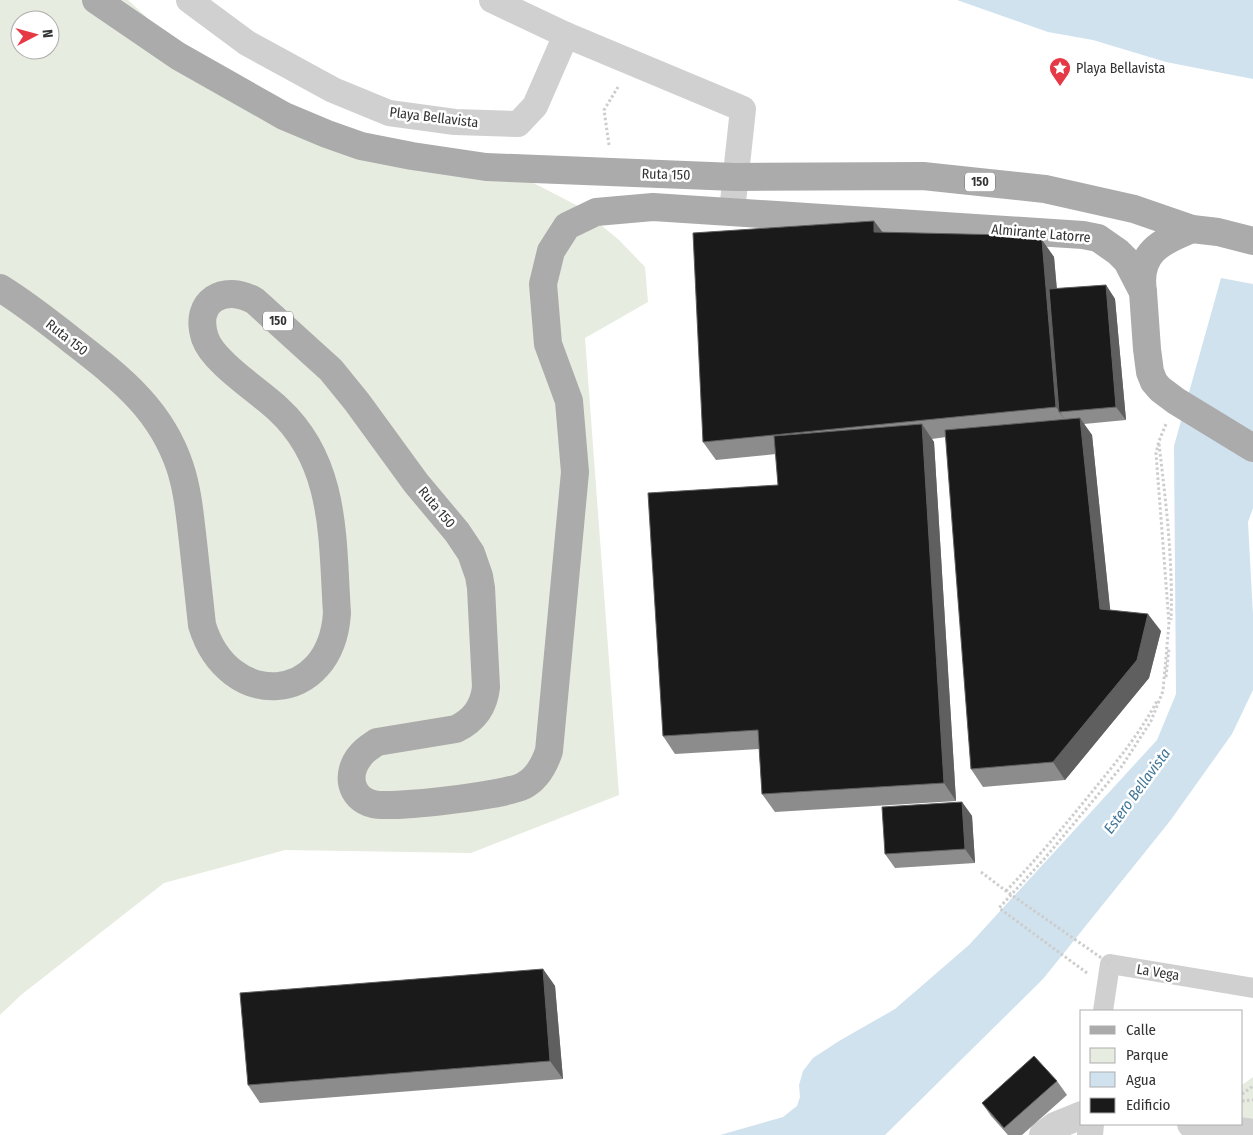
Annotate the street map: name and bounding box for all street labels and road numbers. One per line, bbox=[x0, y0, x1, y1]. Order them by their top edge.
street label: Playa Bellavista bbox=[389, 104, 479, 131]
street label: Ruta 150 bbox=[641, 165, 691, 184]
road number: 150 bbox=[965, 172, 995, 192]
street label: Almirante Latorre bbox=[991, 221, 1091, 246]
road number: 150 bbox=[263, 312, 293, 331]
street label: Ruta 150 bbox=[42, 316, 91, 359]
street label: Ruta 150 bbox=[414, 483, 459, 531]
street label: La Vega bbox=[1135, 961, 1181, 984]

